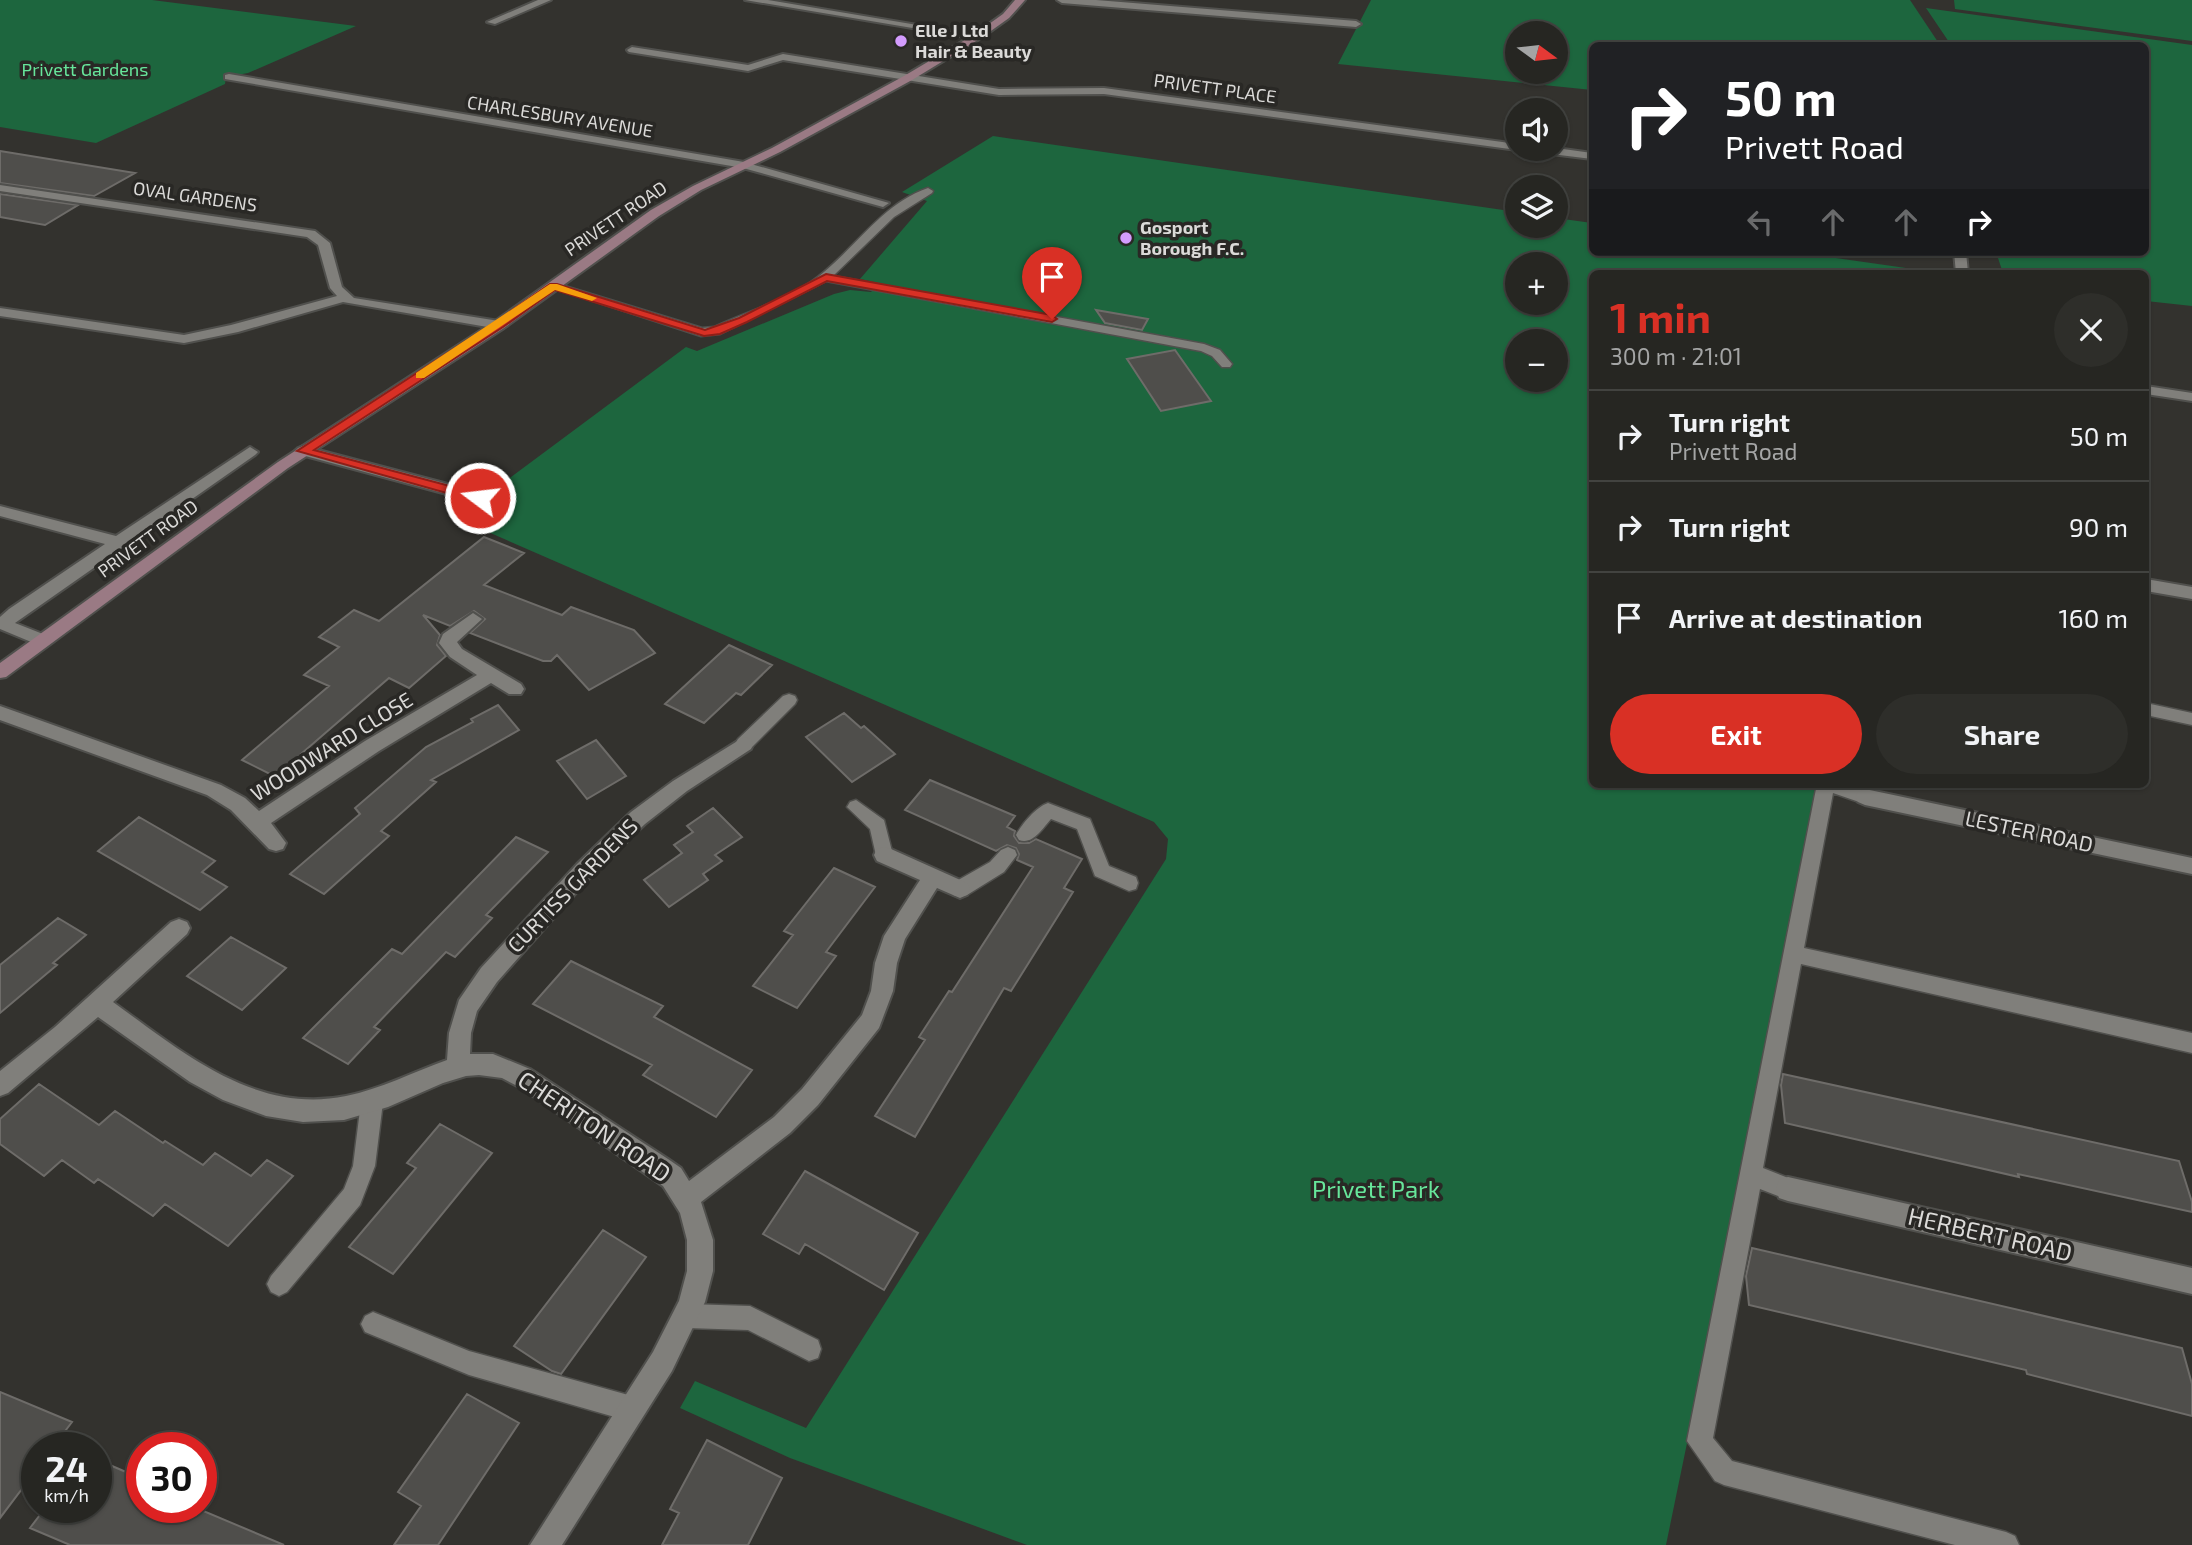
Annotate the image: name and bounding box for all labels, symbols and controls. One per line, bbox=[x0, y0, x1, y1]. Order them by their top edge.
place label: Elle J Ltd Hair & Beauty bbox=[915, 19, 1033, 62]
north arrow bbox=[1505, 21, 1568, 84]
map controls bbox=[1505, 21, 1568, 392]
marker: Elle J Ltd Hair & Beauty bbox=[893, 33, 909, 49]
park label: Privett Gardens bbox=[22, 58, 148, 80]
text: 50 m bbox=[1725, 67, 1837, 126]
street label: PRIVETT PLACE bbox=[1153, 69, 1278, 107]
icon: right bbox=[1610, 70, 1701, 161]
street label: CHARLESBURY AVENUE bbox=[466, 90, 655, 142]
button: sound bbox=[1505, 98, 1568, 161]
text: Privett Road bbox=[1725, 127, 1904, 165]
button: layers bbox=[1505, 175, 1568, 238]
street label: OVAL GARDENS bbox=[132, 176, 258, 216]
street label: PRIVETT ROAD bbox=[560, 176, 671, 260]
icon: left bbox=[1741, 203, 1779, 241]
icon: ahead bbox=[1814, 203, 1852, 241]
icon: ahead bbox=[1887, 203, 1925, 241]
icon: right bbox=[1960, 203, 1998, 241]
place label: Gosport Borough F.C. bbox=[1140, 216, 1244, 259]
marker: Gosport Borough F.C. bbox=[1118, 230, 1134, 246]
pin bbox=[1022, 247, 1082, 319]
button: + bbox=[1505, 252, 1568, 315]
icon: arrive bbox=[1033, 258, 1071, 296]
text: 1 min bbox=[1610, 291, 1711, 341]
button: close bbox=[2054, 293, 2128, 367]
button: − bbox=[1505, 329, 1568, 392]
text: 300 m · 21:01 bbox=[1610, 342, 1742, 370]
text: Turn right bbox=[1669, 406, 1790, 437]
icon: right bbox=[1610, 417, 1648, 455]
text: 50 m bbox=[2070, 420, 2128, 451]
text: Privett Road bbox=[1669, 437, 1798, 465]
position arrow bbox=[443, 461, 517, 535]
street label: PRIVETT ROAD bbox=[93, 495, 202, 582]
icon: right bbox=[1610, 508, 1648, 546]
text: Turn right bbox=[1669, 511, 1790, 542]
text: 90 m bbox=[2069, 511, 2128, 542]
icon: arrive bbox=[1610, 599, 1648, 637]
text: Arrive at destination bbox=[1669, 602, 1922, 633]
text: 160 m bbox=[2059, 602, 2128, 633]
street label: WOODWARD CLOSE bbox=[246, 686, 417, 806]
button: Exit bbox=[1610, 694, 1862, 774]
button: Share bbox=[1876, 694, 2128, 774]
street label: LESTER ROAD bbox=[1963, 805, 2095, 856]
street label: CURTISS GARDENS bbox=[502, 813, 642, 957]
street label: CHERITON ROAD bbox=[513, 1064, 677, 1187]
park label: Privett Park bbox=[1312, 1174, 1440, 1203]
street label: HERBERT ROAD bbox=[1905, 1201, 2075, 1267]
speed limit sign: 30 bbox=[126, 1432, 217, 1523]
text: 24 bbox=[45, 1447, 88, 1489]
text: km/h bbox=[44, 1484, 89, 1506]

